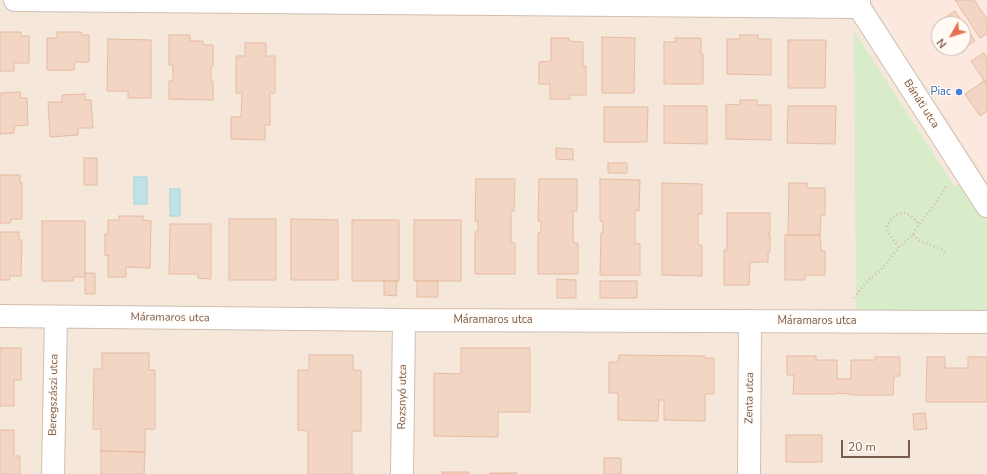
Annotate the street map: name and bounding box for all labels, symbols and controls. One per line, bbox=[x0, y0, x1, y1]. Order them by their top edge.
north arrow bbox=[931, 16, 971, 56]
text: N bbox=[934, 35, 950, 51]
street label: Bánáti utca bbox=[900, 77, 942, 131]
place label: Piac bbox=[931, 85, 951, 99]
marker: Piac bbox=[954, 87, 964, 97]
street label: Máramaros utca bbox=[130, 311, 210, 325]
street label: Máramaros utca bbox=[453, 313, 533, 327]
street label: Máramaros utca bbox=[777, 314, 857, 328]
street label: Beregszászi utca bbox=[47, 354, 61, 436]
street label: Rozsnyó utca bbox=[396, 364, 410, 430]
street label: Zenta utca bbox=[743, 372, 757, 424]
scale bar bbox=[843, 432, 912, 458]
text: 20 m bbox=[848, 439, 876, 455]

